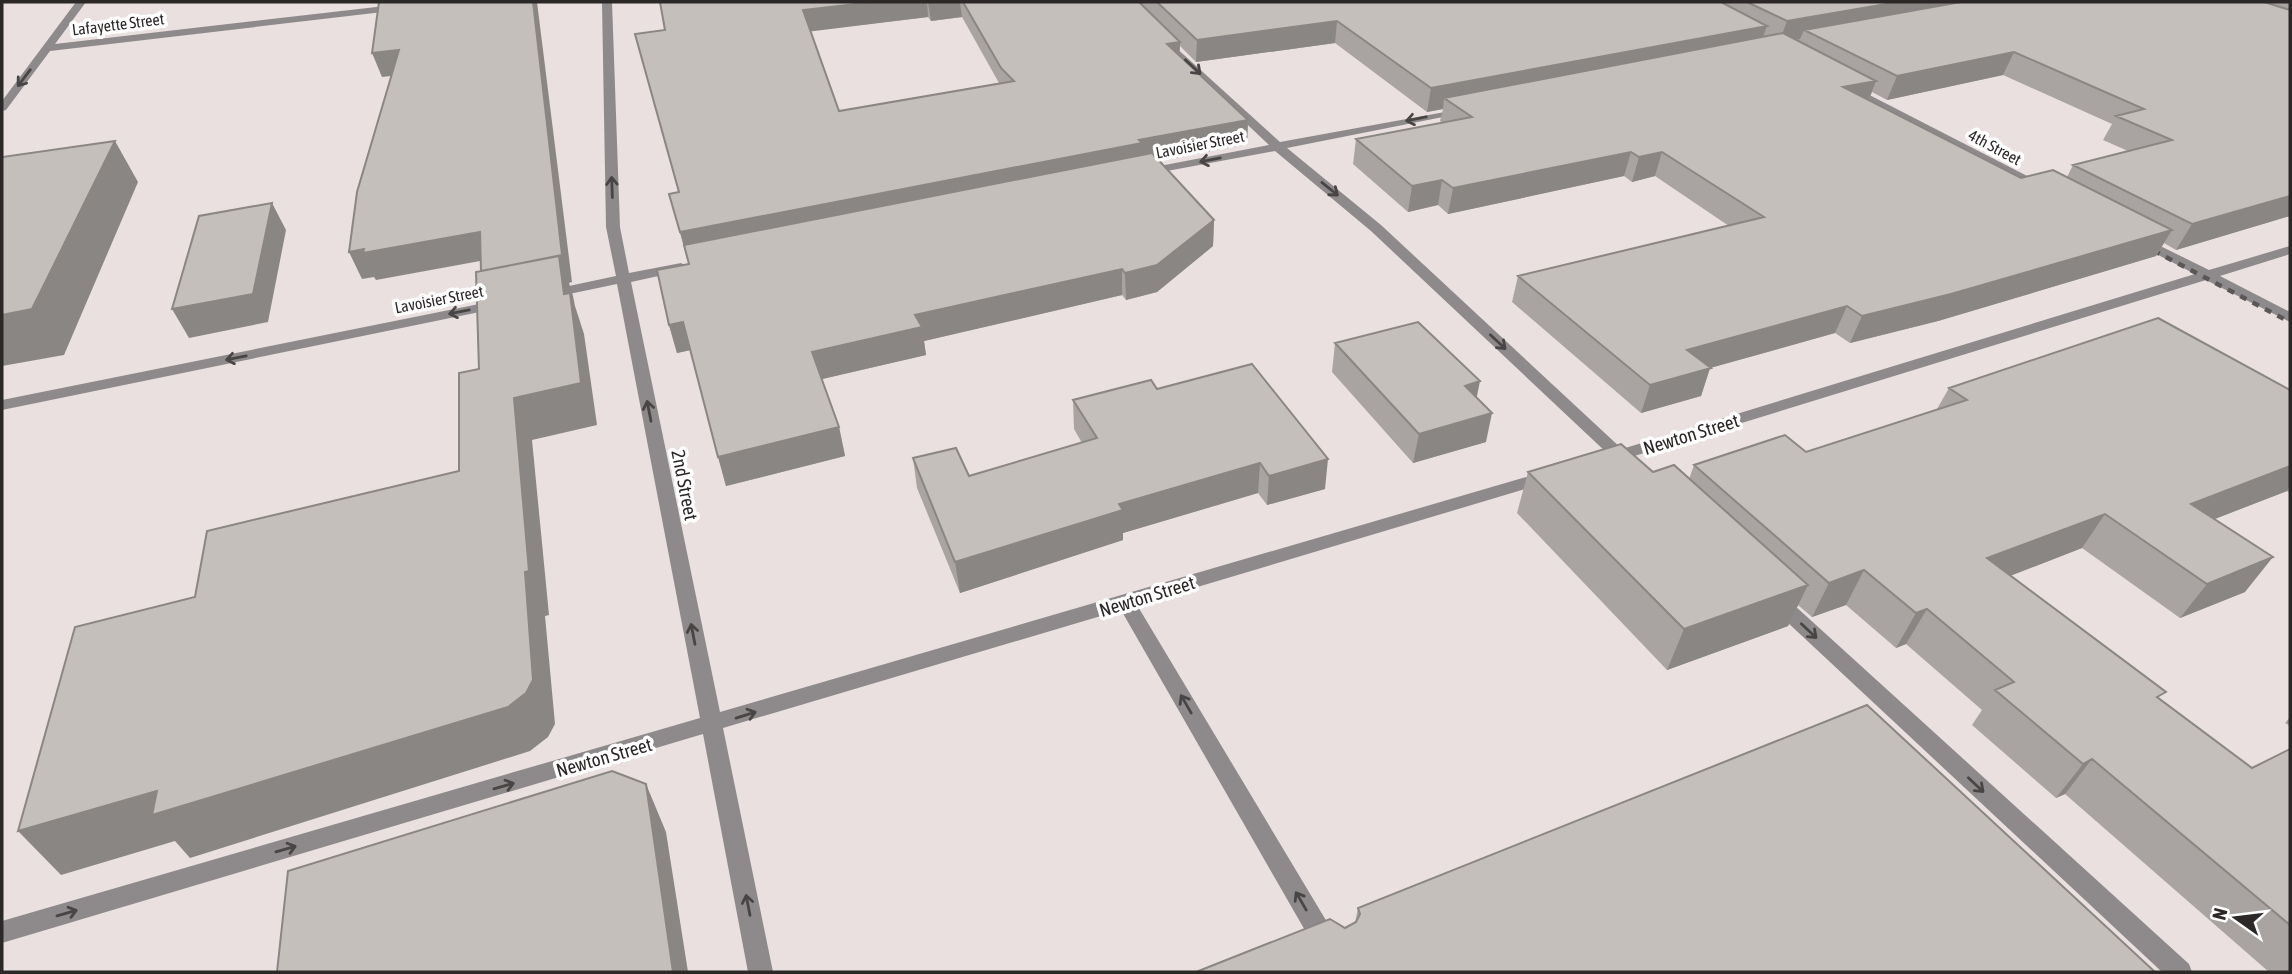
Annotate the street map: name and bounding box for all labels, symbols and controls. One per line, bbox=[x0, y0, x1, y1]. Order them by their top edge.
street label: Lafayette Street bbox=[71, 9, 166, 40]
one-way arrow bbox=[1184, 59, 1202, 75]
one-way arrow bbox=[17, 68, 32, 87]
one-way arrow bbox=[1405, 112, 1428, 126]
street label: 4th Street bbox=[1966, 126, 2025, 169]
street label: Lavoisier Street bbox=[1154, 127, 1246, 161]
one-way arrow bbox=[1199, 153, 1222, 167]
one-way arrow bbox=[605, 176, 619, 199]
one-way arrow bbox=[1320, 182, 1338, 197]
street label: Lavoisier Street bbox=[393, 282, 485, 316]
one-way arrow bbox=[448, 306, 471, 320]
one-way arrow bbox=[1489, 334, 1506, 351]
one-way arrow bbox=[225, 351, 248, 365]
one-way arrow bbox=[641, 400, 655, 423]
street label: Newton Street bbox=[1641, 409, 1741, 459]
street label: 2nd Street bbox=[667, 448, 703, 522]
street label: Newton Street bbox=[1097, 571, 1197, 621]
one-way arrow bbox=[1800, 622, 1817, 639]
one-way arrow bbox=[686, 623, 700, 646]
one-way arrow bbox=[1179, 695, 1193, 715]
one-way arrow bbox=[735, 708, 757, 721]
street label: Newton Street bbox=[554, 733, 654, 781]
one-way arrow bbox=[1967, 776, 1984, 793]
one-way arrow bbox=[493, 778, 515, 791]
one-way arrow bbox=[274, 842, 296, 855]
north arrow bbox=[2201, 883, 2271, 953]
one-way arrow bbox=[1294, 891, 1308, 911]
one-way arrow bbox=[740, 894, 754, 917]
one-way arrow bbox=[56, 906, 78, 919]
text: N bbox=[2207, 906, 2232, 922]

